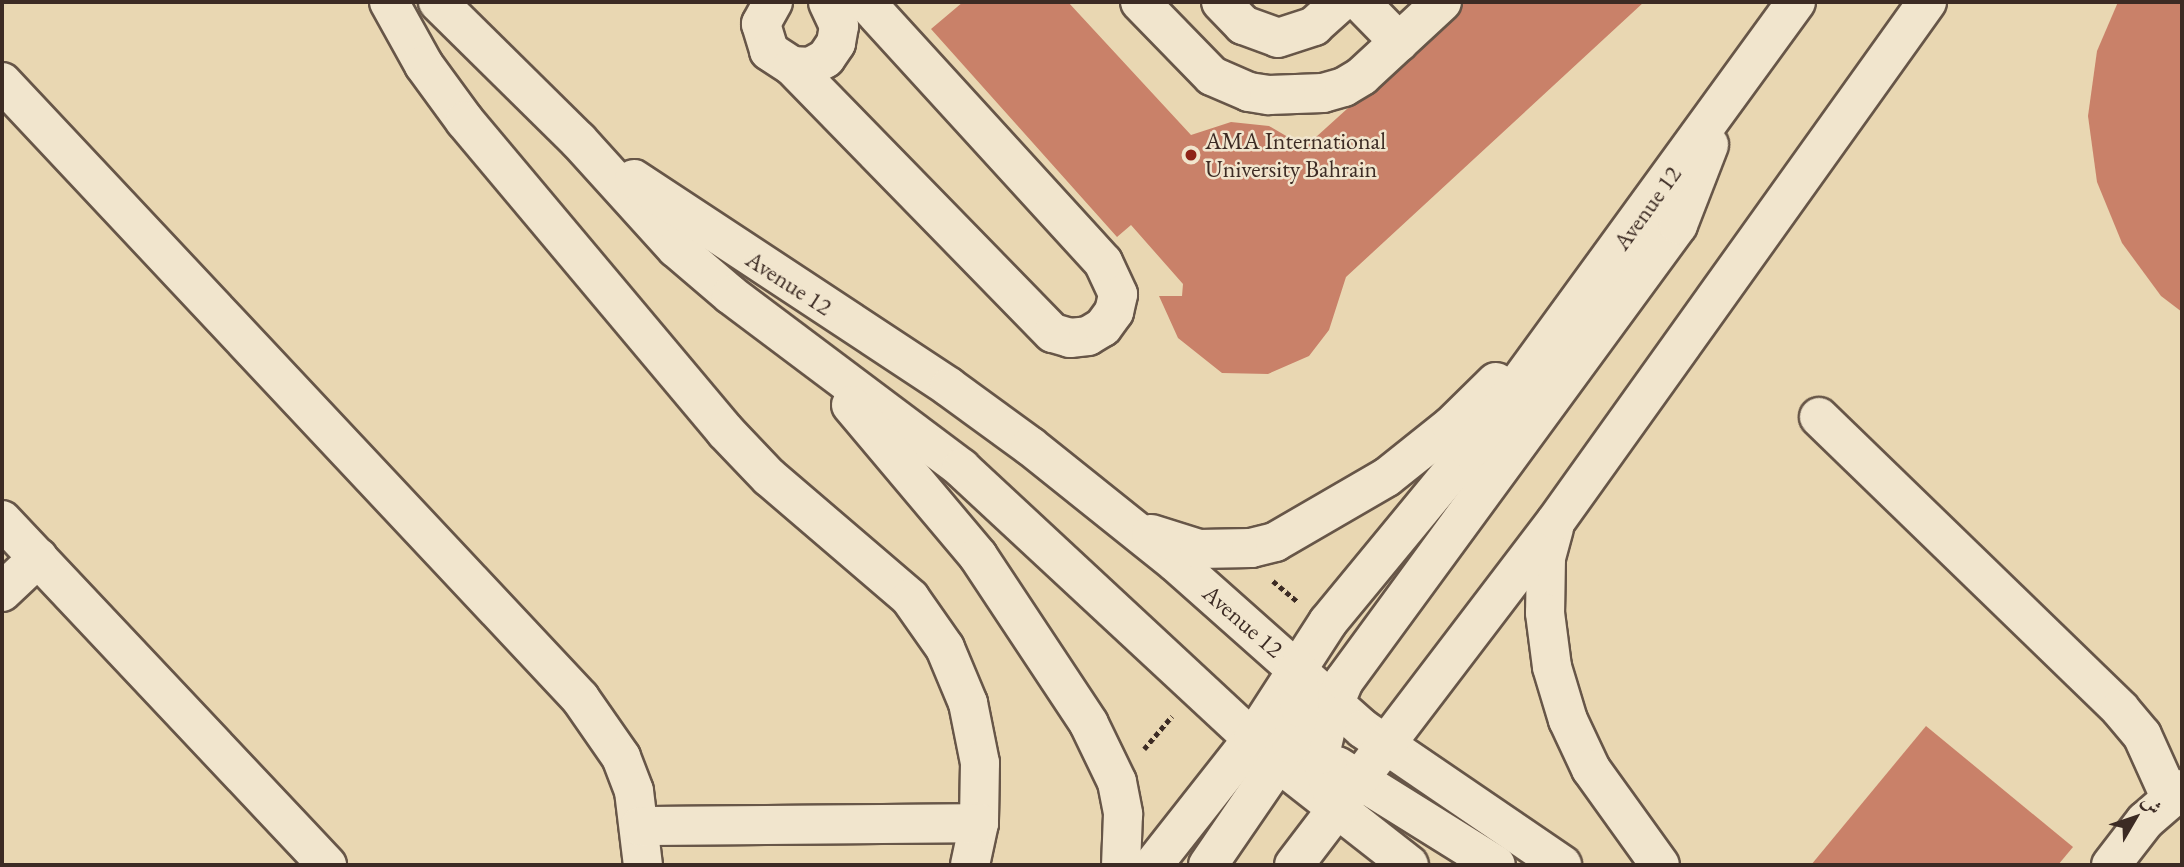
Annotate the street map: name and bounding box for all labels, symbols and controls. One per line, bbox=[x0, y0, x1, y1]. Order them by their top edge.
place label: AMA International University Bahrain bbox=[1205, 127, 1386, 183]
marker: AMA International University Bahrain bbox=[1183, 147, 1199, 163]
street label: Avenue 12 bbox=[1607, 160, 1687, 256]
street label: Avenue 12 bbox=[741, 245, 837, 321]
street label: Avenue 12 bbox=[1197, 578, 1289, 664]
north arrow bbox=[2100, 783, 2170, 853]
text: ش bbox=[2136, 789, 2167, 820]

